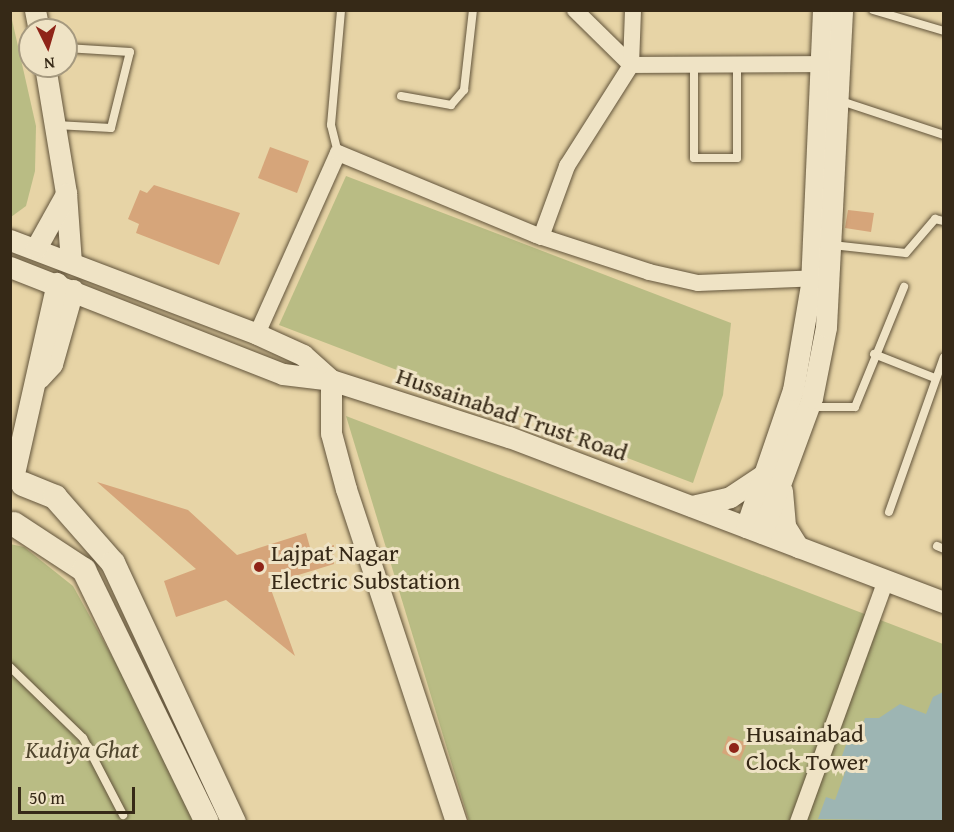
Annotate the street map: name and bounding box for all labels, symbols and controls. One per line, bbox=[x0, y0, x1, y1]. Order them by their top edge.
north arrow bbox=[18, 18, 78, 78]
text: N bbox=[43, 52, 56, 76]
street label: Hussainabad Trust Road bbox=[393, 361, 631, 467]
place label: Lajpat Nagar Electric Substation bbox=[271, 539, 460, 595]
marker: Lajpat Nagar Electric Substation bbox=[252, 560, 266, 574]
place label: Husainabad Clock Tower bbox=[746, 720, 868, 776]
park label: Kudiya Ghat bbox=[25, 736, 139, 764]
marker: Husainabad Clock Tower bbox=[727, 741, 741, 755]
scale bar bbox=[21, 775, 138, 813]
text: 50 m bbox=[29, 784, 65, 811]

